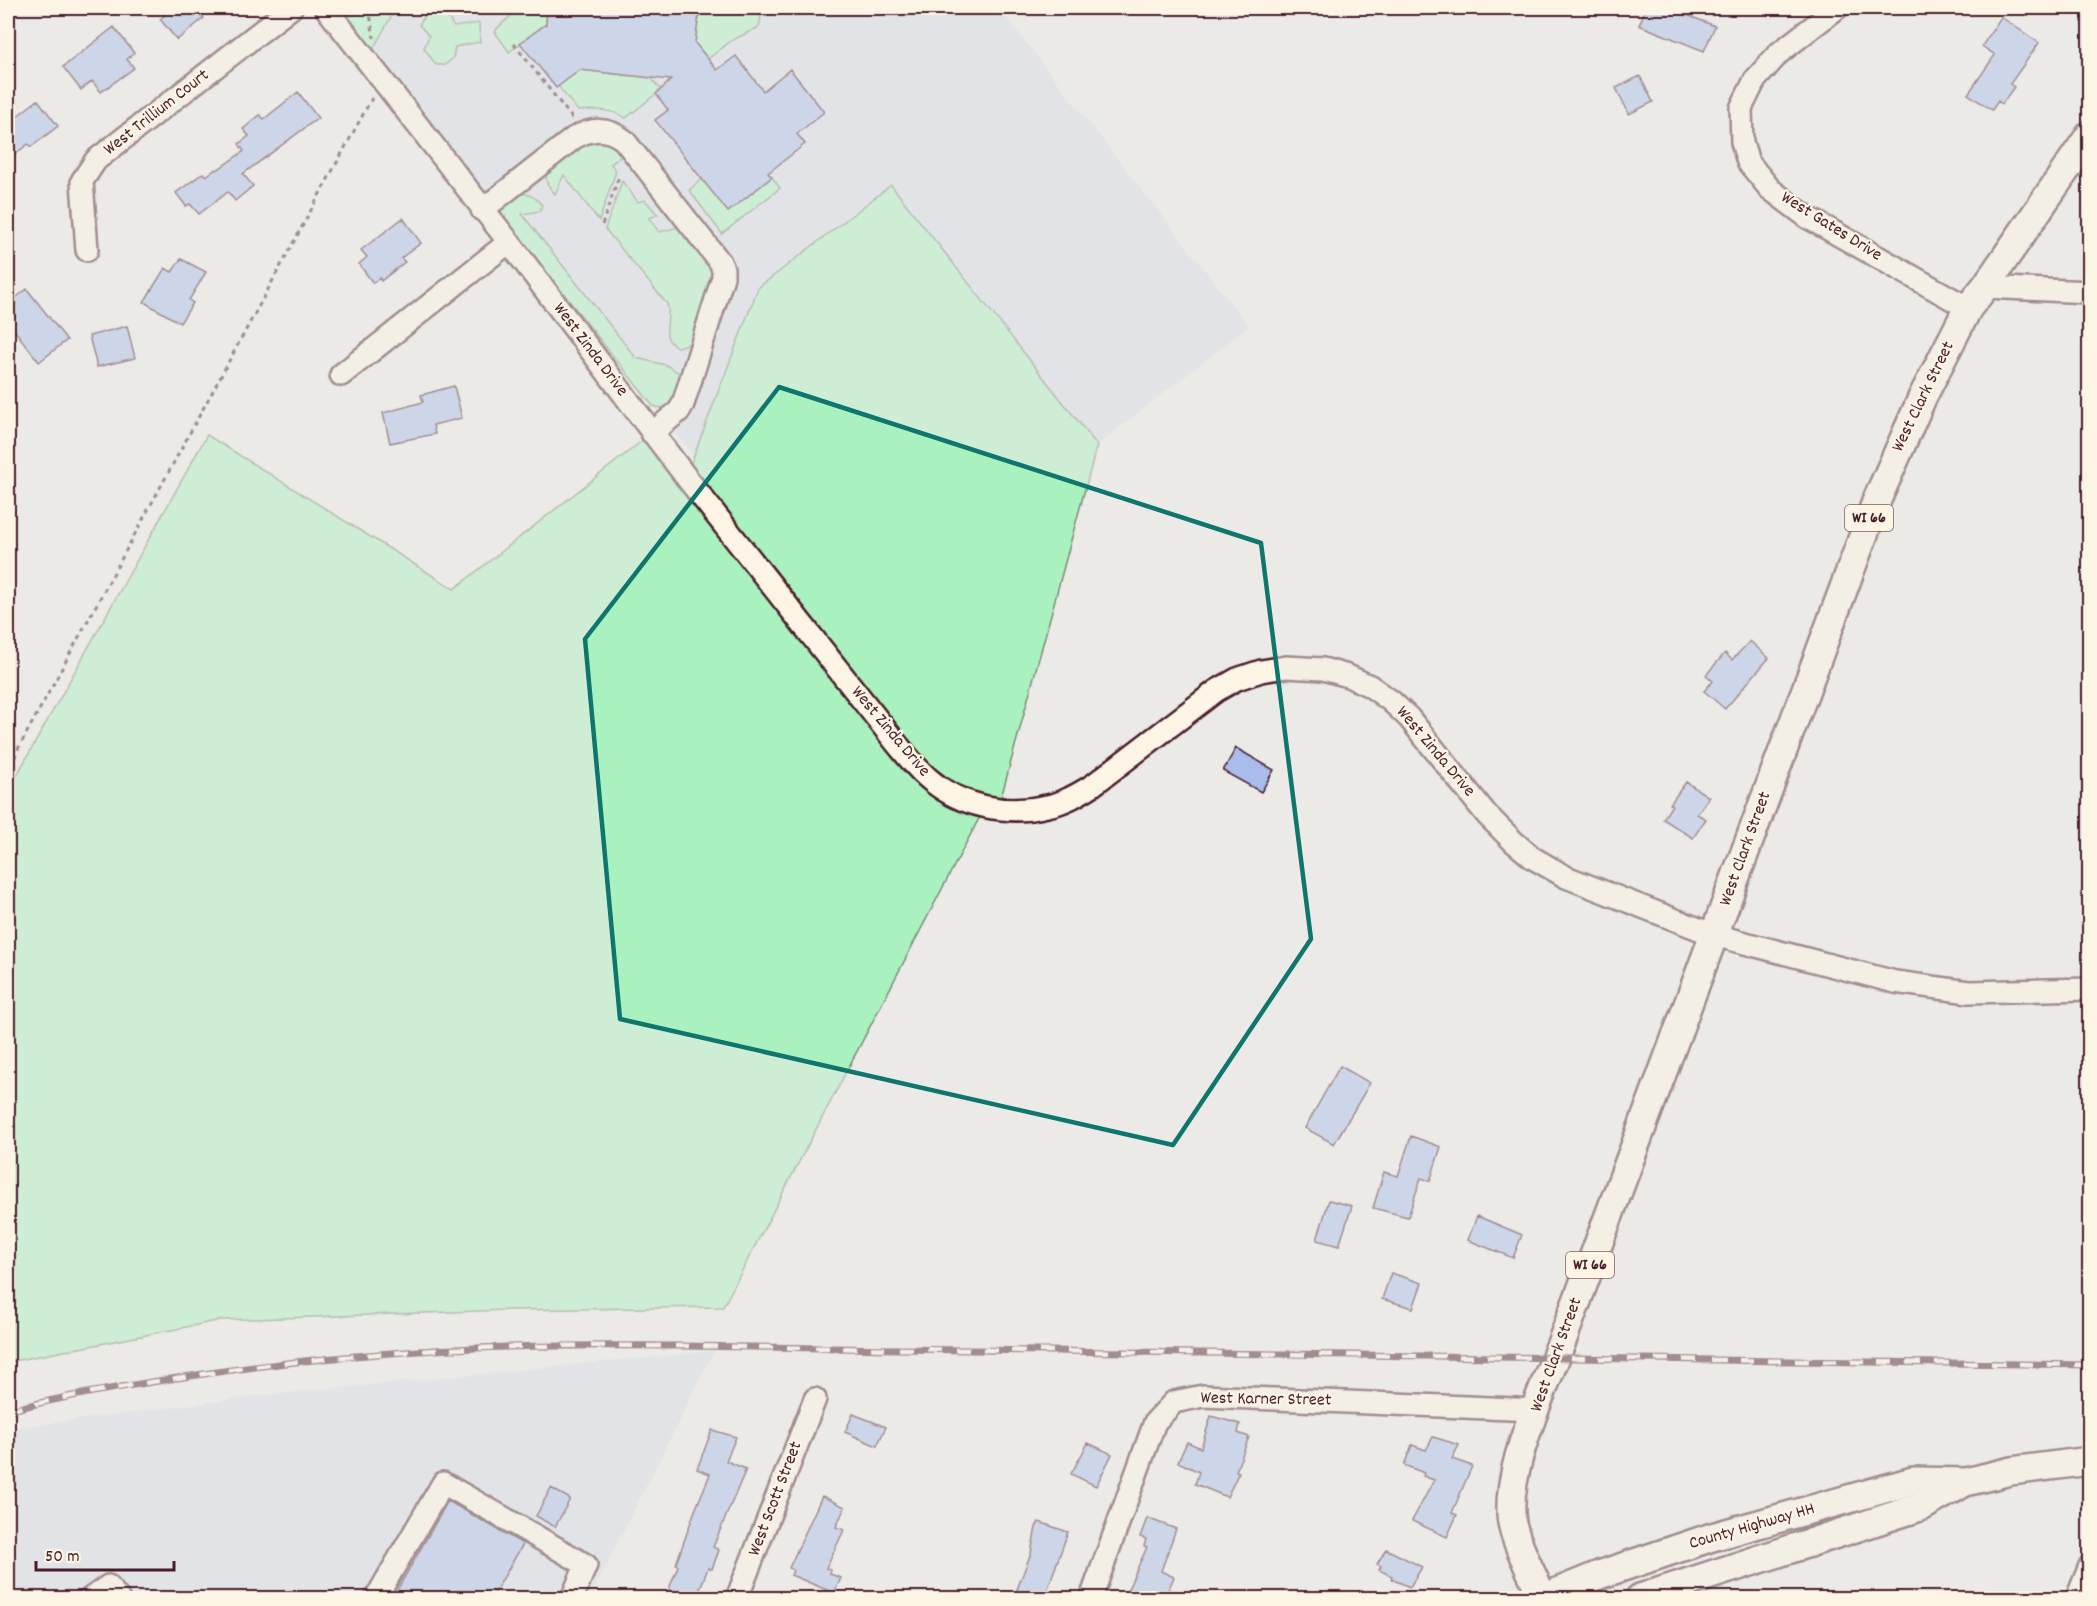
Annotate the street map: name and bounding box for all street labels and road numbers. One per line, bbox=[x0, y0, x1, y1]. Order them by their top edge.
street label: West Trillium Court bbox=[99, 64, 215, 162]
street label: West Gates Drive bbox=[1776, 186, 1886, 268]
street label: West Zinda Drive bbox=[546, 298, 634, 402]
street label: West Clark Street bbox=[1886, 337, 1962, 456]
road number: WI 66 bbox=[1845, 505, 1893, 531]
street label: West Zinda Drive bbox=[844, 681, 936, 783]
street label: West Zinda Drive bbox=[1389, 701, 1481, 803]
street label: West Clark Street bbox=[1714, 788, 1778, 910]
road number: WI 66 bbox=[1566, 1252, 1614, 1278]
street label: West Clark Street bbox=[1525, 1294, 1589, 1416]
street label: West Karner Street bbox=[1200, 1386, 1332, 1414]
street label: West Scott Street bbox=[743, 1438, 809, 1560]
street label: County Highway HH bbox=[1686, 1497, 1818, 1557]

